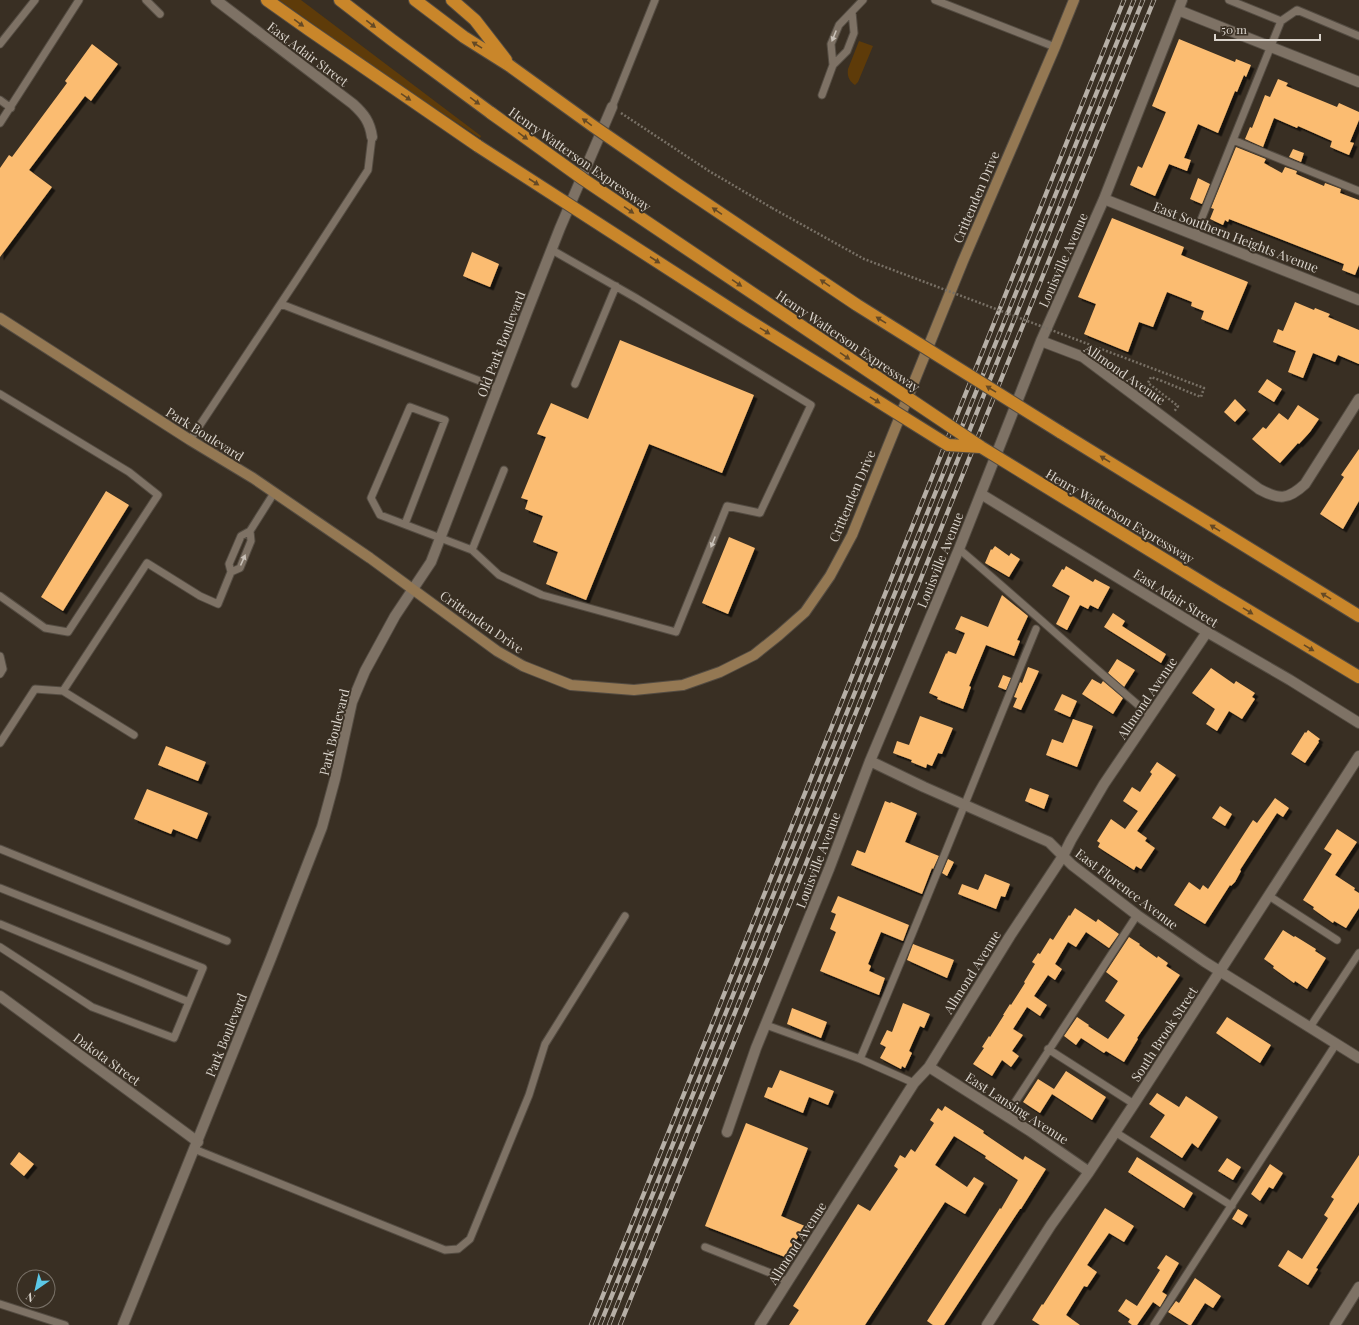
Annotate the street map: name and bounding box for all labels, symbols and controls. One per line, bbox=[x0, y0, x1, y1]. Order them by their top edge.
scale bar bbox=[1215, 16, 1320, 42]
street label: East Adair Street bbox=[264, 18, 352, 90]
one-way arrow bbox=[293, 19, 304, 27]
one-way arrow bbox=[365, 20, 376, 28]
text: 50 m bbox=[1221, 21, 1247, 37]
one-way arrow bbox=[831, 30, 837, 42]
one-way arrow bbox=[472, 41, 482, 49]
one-way arrow bbox=[400, 93, 412, 100]
one-way arrow bbox=[470, 97, 481, 105]
street label: Henry Watterson Expressway bbox=[506, 103, 655, 215]
one-way arrow bbox=[581, 118, 592, 126]
one-way arrow bbox=[517, 132, 528, 140]
street label: Crittenden Drive bbox=[948, 148, 1003, 245]
one-way arrow bbox=[529, 178, 539, 186]
street label: East Southern Heights Avenue bbox=[1151, 197, 1322, 276]
one-way arrow bbox=[624, 206, 634, 214]
one-way arrow bbox=[712, 207, 722, 215]
street label: Louisville Avenue bbox=[1034, 210, 1091, 310]
one-way arrow bbox=[650, 256, 660, 264]
one-way arrow bbox=[732, 279, 742, 287]
one-way arrow bbox=[820, 279, 830, 287]
street label: Henry Watterson Expressway bbox=[773, 286, 924, 395]
street label: Old Park Boulevard bbox=[472, 288, 529, 399]
one-way arrow bbox=[875, 316, 887, 323]
one-way arrow bbox=[759, 327, 771, 334]
street label: Allmond Avenue bbox=[1081, 339, 1170, 408]
one-way arrow bbox=[839, 352, 851, 359]
one-way arrow bbox=[985, 385, 997, 392]
one-way arrow bbox=[869, 396, 881, 403]
street label: Park Boulevard bbox=[163, 403, 248, 464]
street label: Crittenden Drive bbox=[824, 447, 879, 544]
one-way arrow bbox=[1099, 456, 1110, 463]
street label: Henry Watterson Expressway bbox=[1043, 464, 1198, 567]
street label: Louisville Avenue bbox=[913, 509, 967, 610]
one-way arrow bbox=[1209, 524, 1221, 531]
one-way arrow bbox=[709, 536, 715, 548]
one-way arrow bbox=[241, 554, 247, 566]
street label: East Adair Street bbox=[1131, 565, 1222, 631]
street label: Crittenden Drive bbox=[437, 586, 528, 657]
one-way arrow bbox=[1321, 592, 1331, 600]
one-way arrow bbox=[1242, 607, 1254, 614]
one-way arrow bbox=[1303, 644, 1315, 651]
street label: Allmond Avenue bbox=[1112, 653, 1181, 743]
street label: Park Boulevard bbox=[315, 686, 353, 777]
street label: Louisville Avenue bbox=[791, 809, 844, 910]
street label: East Florence Avenue bbox=[1073, 844, 1182, 933]
street label: Allmond Avenue bbox=[939, 926, 1004, 1018]
street label: South Brook Street bbox=[1126, 983, 1201, 1084]
street label: Park Boulevard bbox=[201, 990, 250, 1079]
street label: Dakota Street bbox=[70, 1029, 144, 1089]
street label: East Lansing Avenue bbox=[963, 1068, 1072, 1147]
street label: Allmond Avenue bbox=[763, 1198, 830, 1288]
north arrow bbox=[16, 1269, 56, 1309]
text: N bbox=[23, 1289, 38, 1306]

